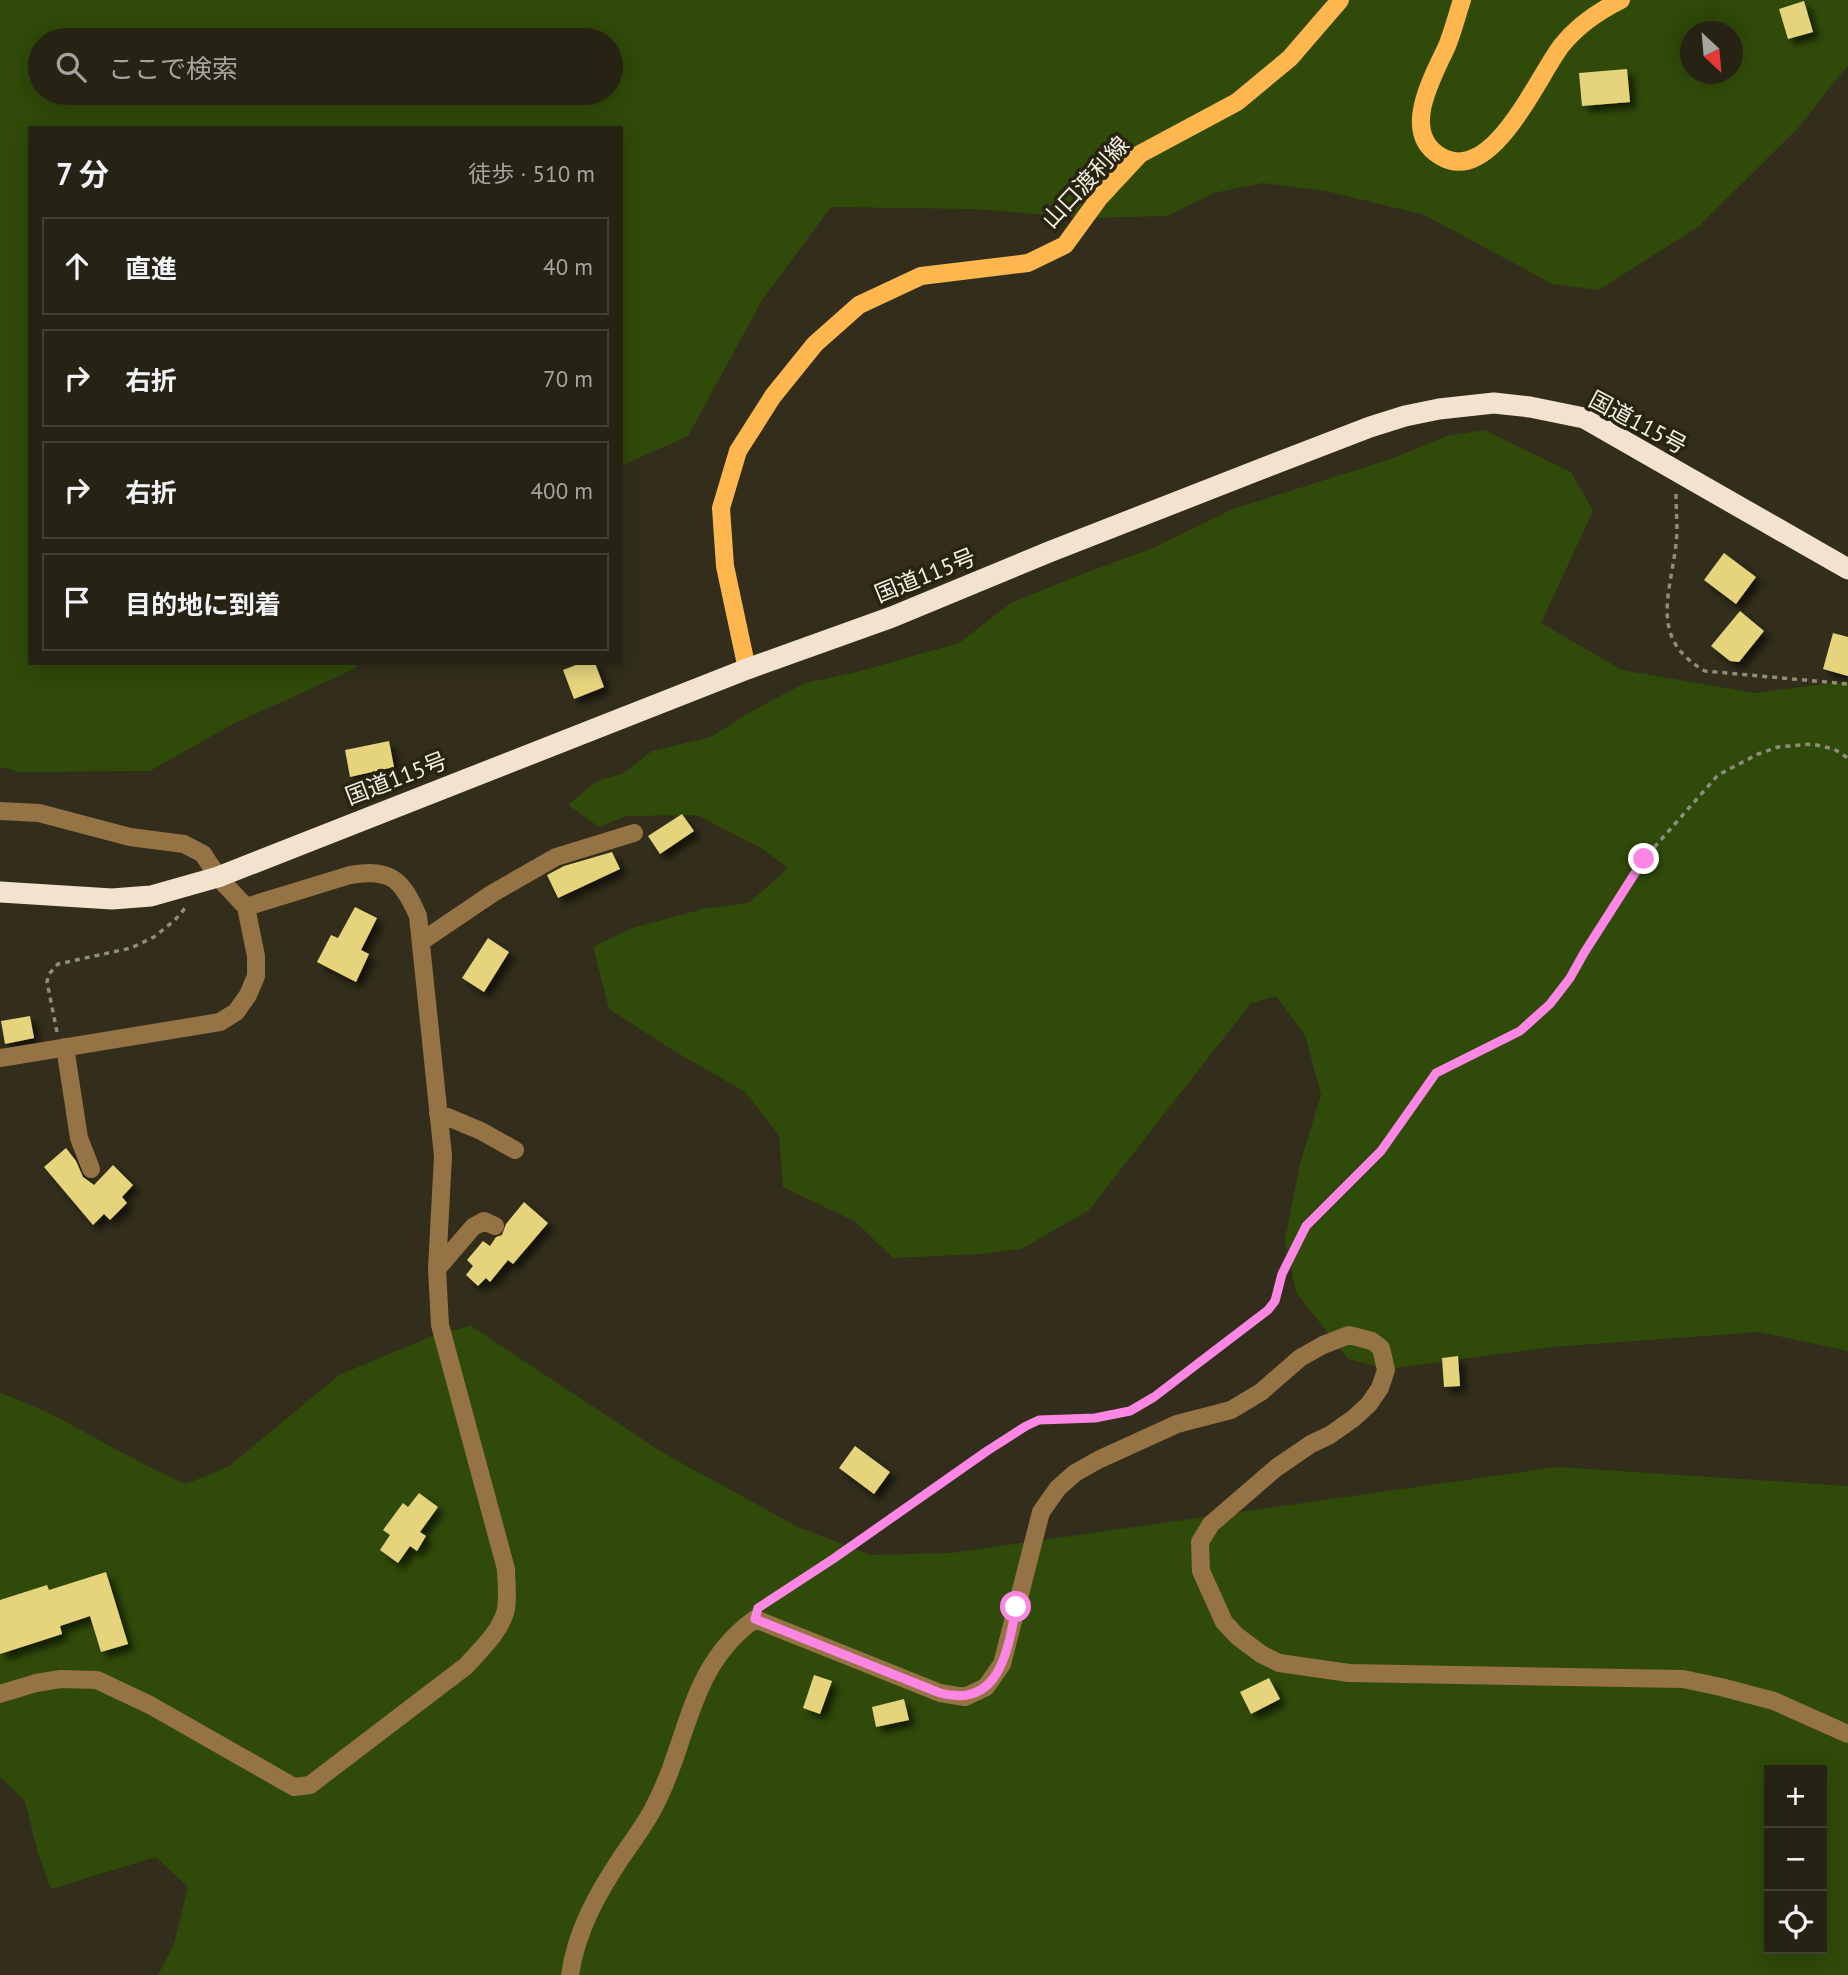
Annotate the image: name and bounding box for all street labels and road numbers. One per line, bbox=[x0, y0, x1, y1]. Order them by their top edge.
street label: 山口渡利線 bbox=[1035, 130, 1135, 234]
street label: 国道115号 bbox=[1584, 384, 1692, 460]
street label: 国道115号 bbox=[870, 542, 980, 608]
street label: 国道115号 bbox=[341, 745, 451, 811]

